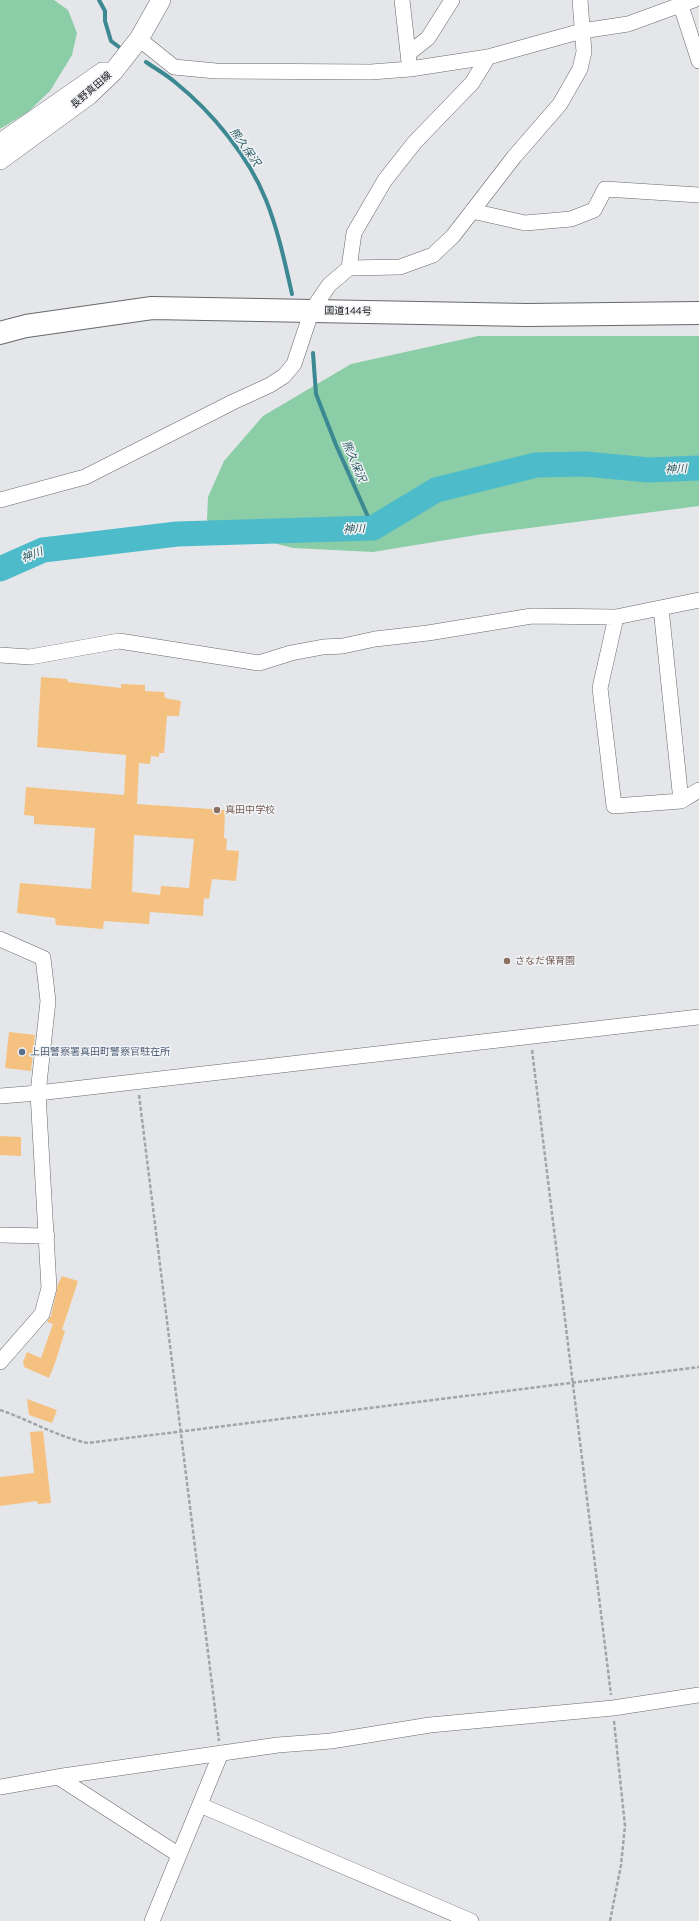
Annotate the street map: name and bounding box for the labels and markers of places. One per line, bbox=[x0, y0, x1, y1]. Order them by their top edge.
place label: 真田中学校 bbox=[225, 804, 275, 816]
marker: 真田中学校 bbox=[212, 805, 222, 815]
place label: さなだ保育園 bbox=[515, 955, 575, 967]
marker: さなだ保育園 bbox=[502, 956, 512, 966]
place label: 上田警察署真田町警察官駐在所 bbox=[30, 1046, 170, 1058]
marker: 上田警察署真田町警察官駐在所 bbox=[17, 1047, 27, 1057]

